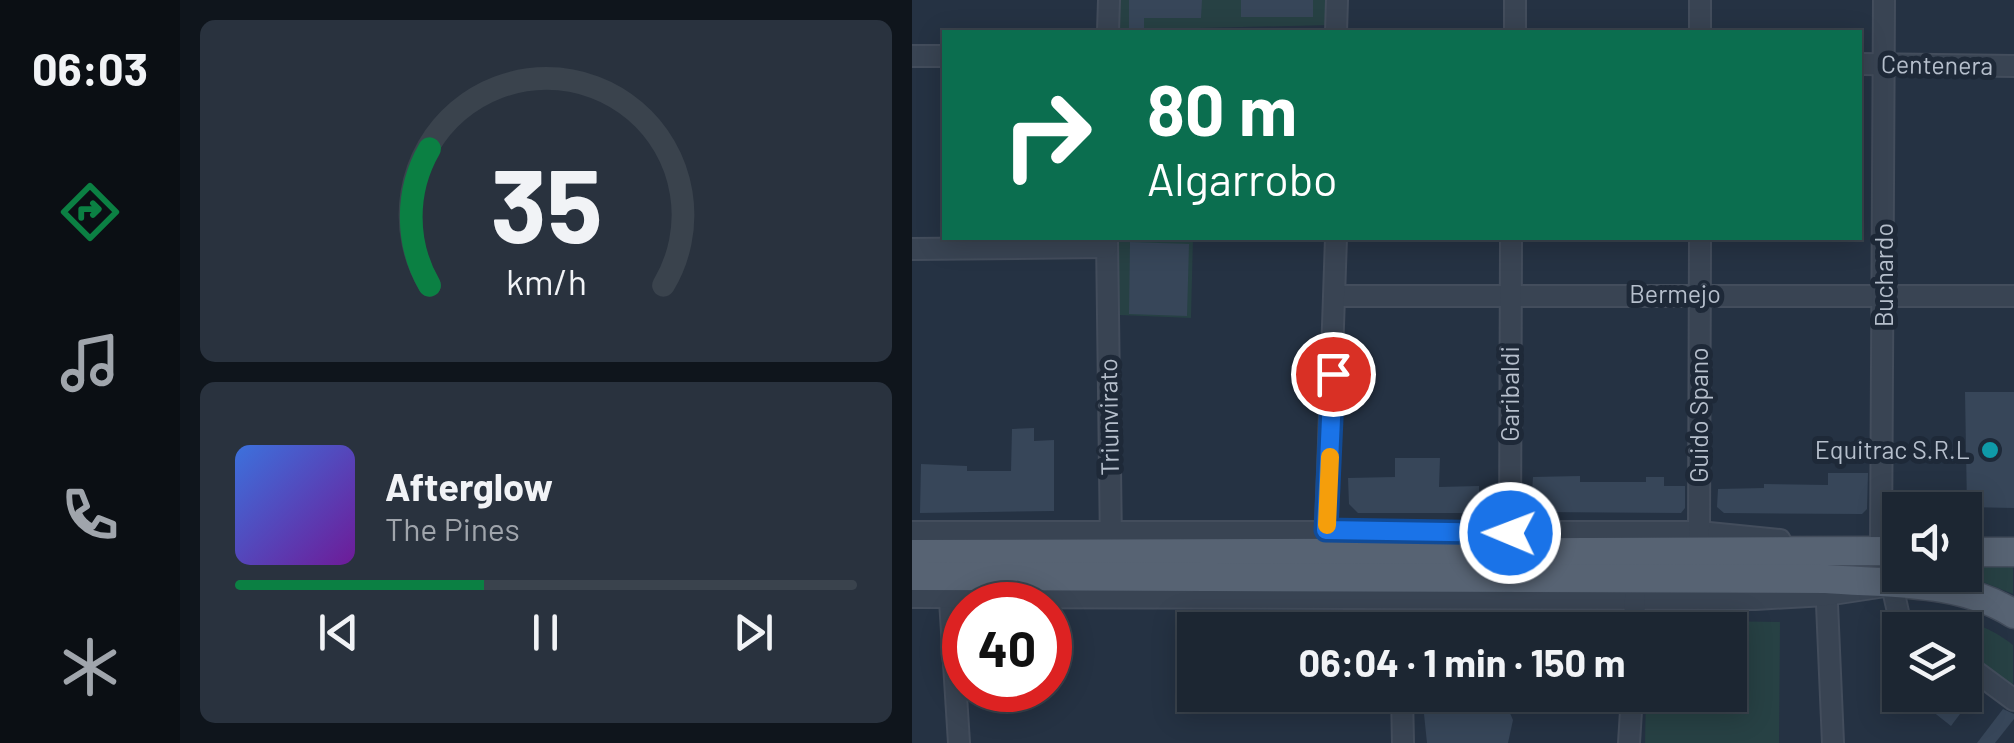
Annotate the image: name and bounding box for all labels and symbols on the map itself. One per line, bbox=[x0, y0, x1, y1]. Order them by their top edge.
street label: Centenera bbox=[1881, 48, 1993, 80]
street label: Buchardo bbox=[1868, 223, 1898, 327]
street label: Bermejo bbox=[1629, 278, 1721, 308]
pin bbox=[1291, 332, 1376, 417]
street label: Garibaldi bbox=[1494, 346, 1524, 442]
street label: Guido Spano bbox=[1683, 347, 1713, 483]
street label: Triunvirato bbox=[1092, 358, 1124, 476]
place label: Equitrac S.R.L bbox=[1815, 434, 1970, 464]
marker: Equitrac S.R.L bbox=[1979, 439, 2001, 461]
position arrow bbox=[1458, 481, 1562, 585]
speed limit sign: 40 bbox=[942, 582, 1072, 712]

